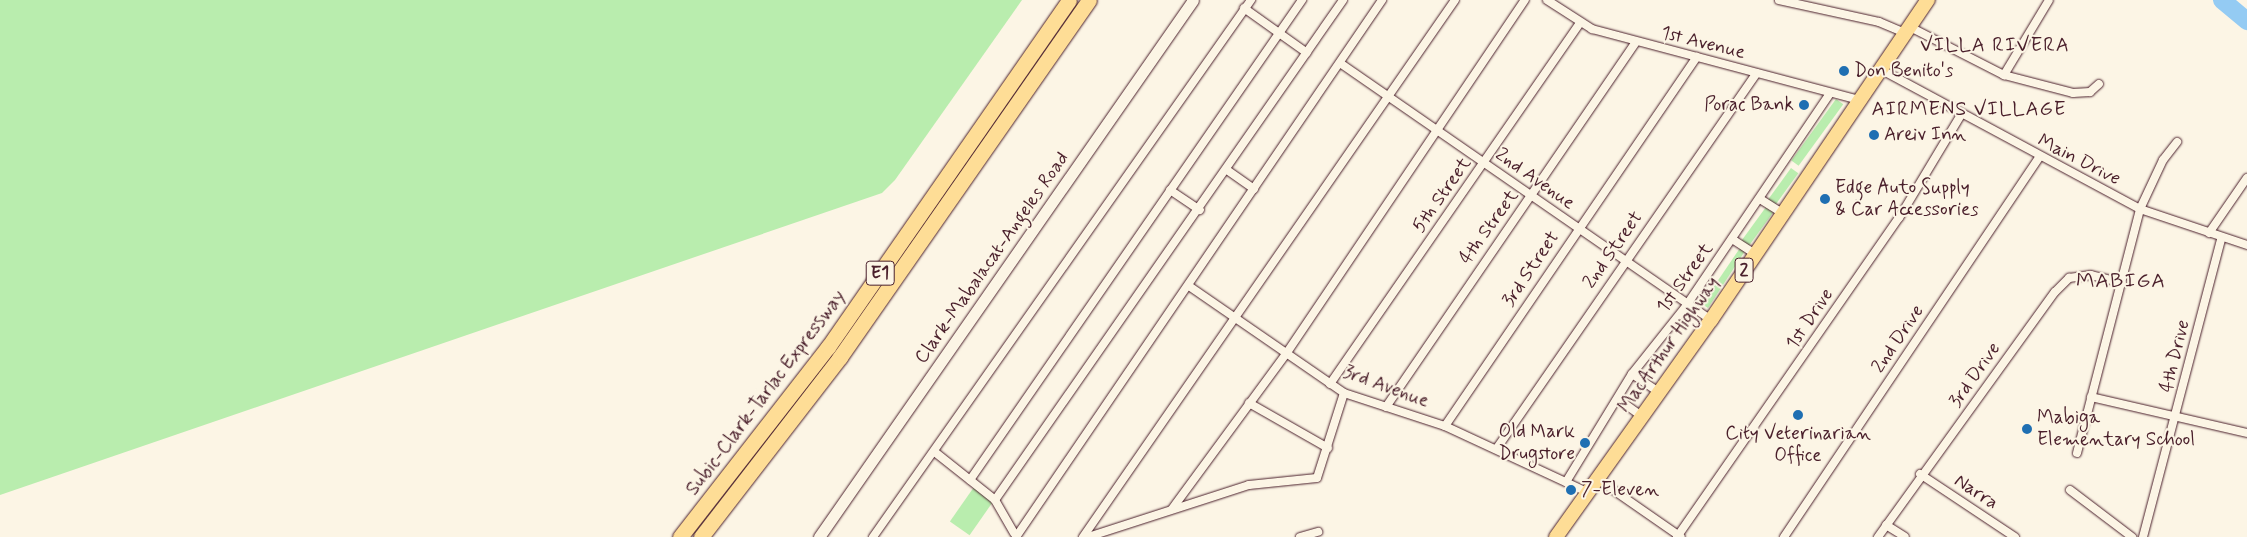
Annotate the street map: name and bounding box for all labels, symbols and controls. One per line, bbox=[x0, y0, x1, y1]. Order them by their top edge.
street label: 1st Avenue bbox=[1658, 22, 1748, 64]
district label: VILLA RIVERA bbox=[1918, 33, 2072, 57]
place label: Don Benito's bbox=[1854, 60, 1955, 82]
marker: Don Benito's bbox=[1838, 65, 1850, 77]
place label: Porac Bank bbox=[1706, 94, 1794, 116]
district label: AIRMENS VILLAGE bbox=[1870, 97, 2068, 121]
marker: Porac Bank bbox=[1798, 99, 1810, 111]
place label: Areiv Inn bbox=[1884, 124, 1961, 146]
marker: Areiv Inn bbox=[1868, 129, 1880, 141]
street label: Main Drive bbox=[2034, 130, 2124, 190]
street label: 2nd Avenue bbox=[1490, 143, 1580, 215]
street label: Clark-Mabalacat-Angeles Road bbox=[910, 148, 1074, 368]
street label: 5th Street bbox=[1408, 153, 1476, 237]
place label: Edge Auto Supply & Car Accessories bbox=[1835, 177, 1979, 221]
street label: 4th Street bbox=[1454, 185, 1524, 269]
marker: Edge Auto Supply & Car Accessories bbox=[1819, 193, 1831, 205]
street label: 2nd Street bbox=[1578, 207, 1648, 293]
street label: 3rd Street bbox=[1498, 227, 1564, 311]
street label: 1st Street bbox=[1652, 238, 1718, 318]
road number: 2 bbox=[1734, 254, 1754, 286]
road number: E1 bbox=[865, 258, 895, 288]
district label: MABIGA bbox=[2075, 268, 2167, 294]
street label: MacArthur Highway bbox=[1614, 273, 1724, 417]
street label: Subic-Clark-Tarlac Expressway bbox=[679, 283, 853, 503]
street label: 1st Drive bbox=[1781, 284, 1839, 354]
street label: 2nd Drive bbox=[1867, 301, 1929, 377]
street label: 4th Drive bbox=[2155, 317, 2195, 395]
street label: 3rd Drive bbox=[1945, 339, 2005, 411]
street label: 3rd Avenue bbox=[1340, 361, 1432, 413]
place label: Mabiga Elementary School bbox=[2037, 407, 2195, 451]
marker: City Veterinarian Office bbox=[1792, 409, 1804, 421]
place label: Old Mark Drugstore bbox=[1498, 421, 1575, 465]
place label: City Veterinarian Office bbox=[1725, 423, 1871, 467]
marker: Mabiga Elementary School bbox=[2021, 423, 2033, 435]
marker: Old Mark Drugstore bbox=[1579, 437, 1591, 449]
street label: Narra bbox=[1950, 469, 2002, 515]
place label: 7-Eleven bbox=[1581, 479, 1659, 501]
marker: 7-Eleven bbox=[1565, 484, 1577, 496]

